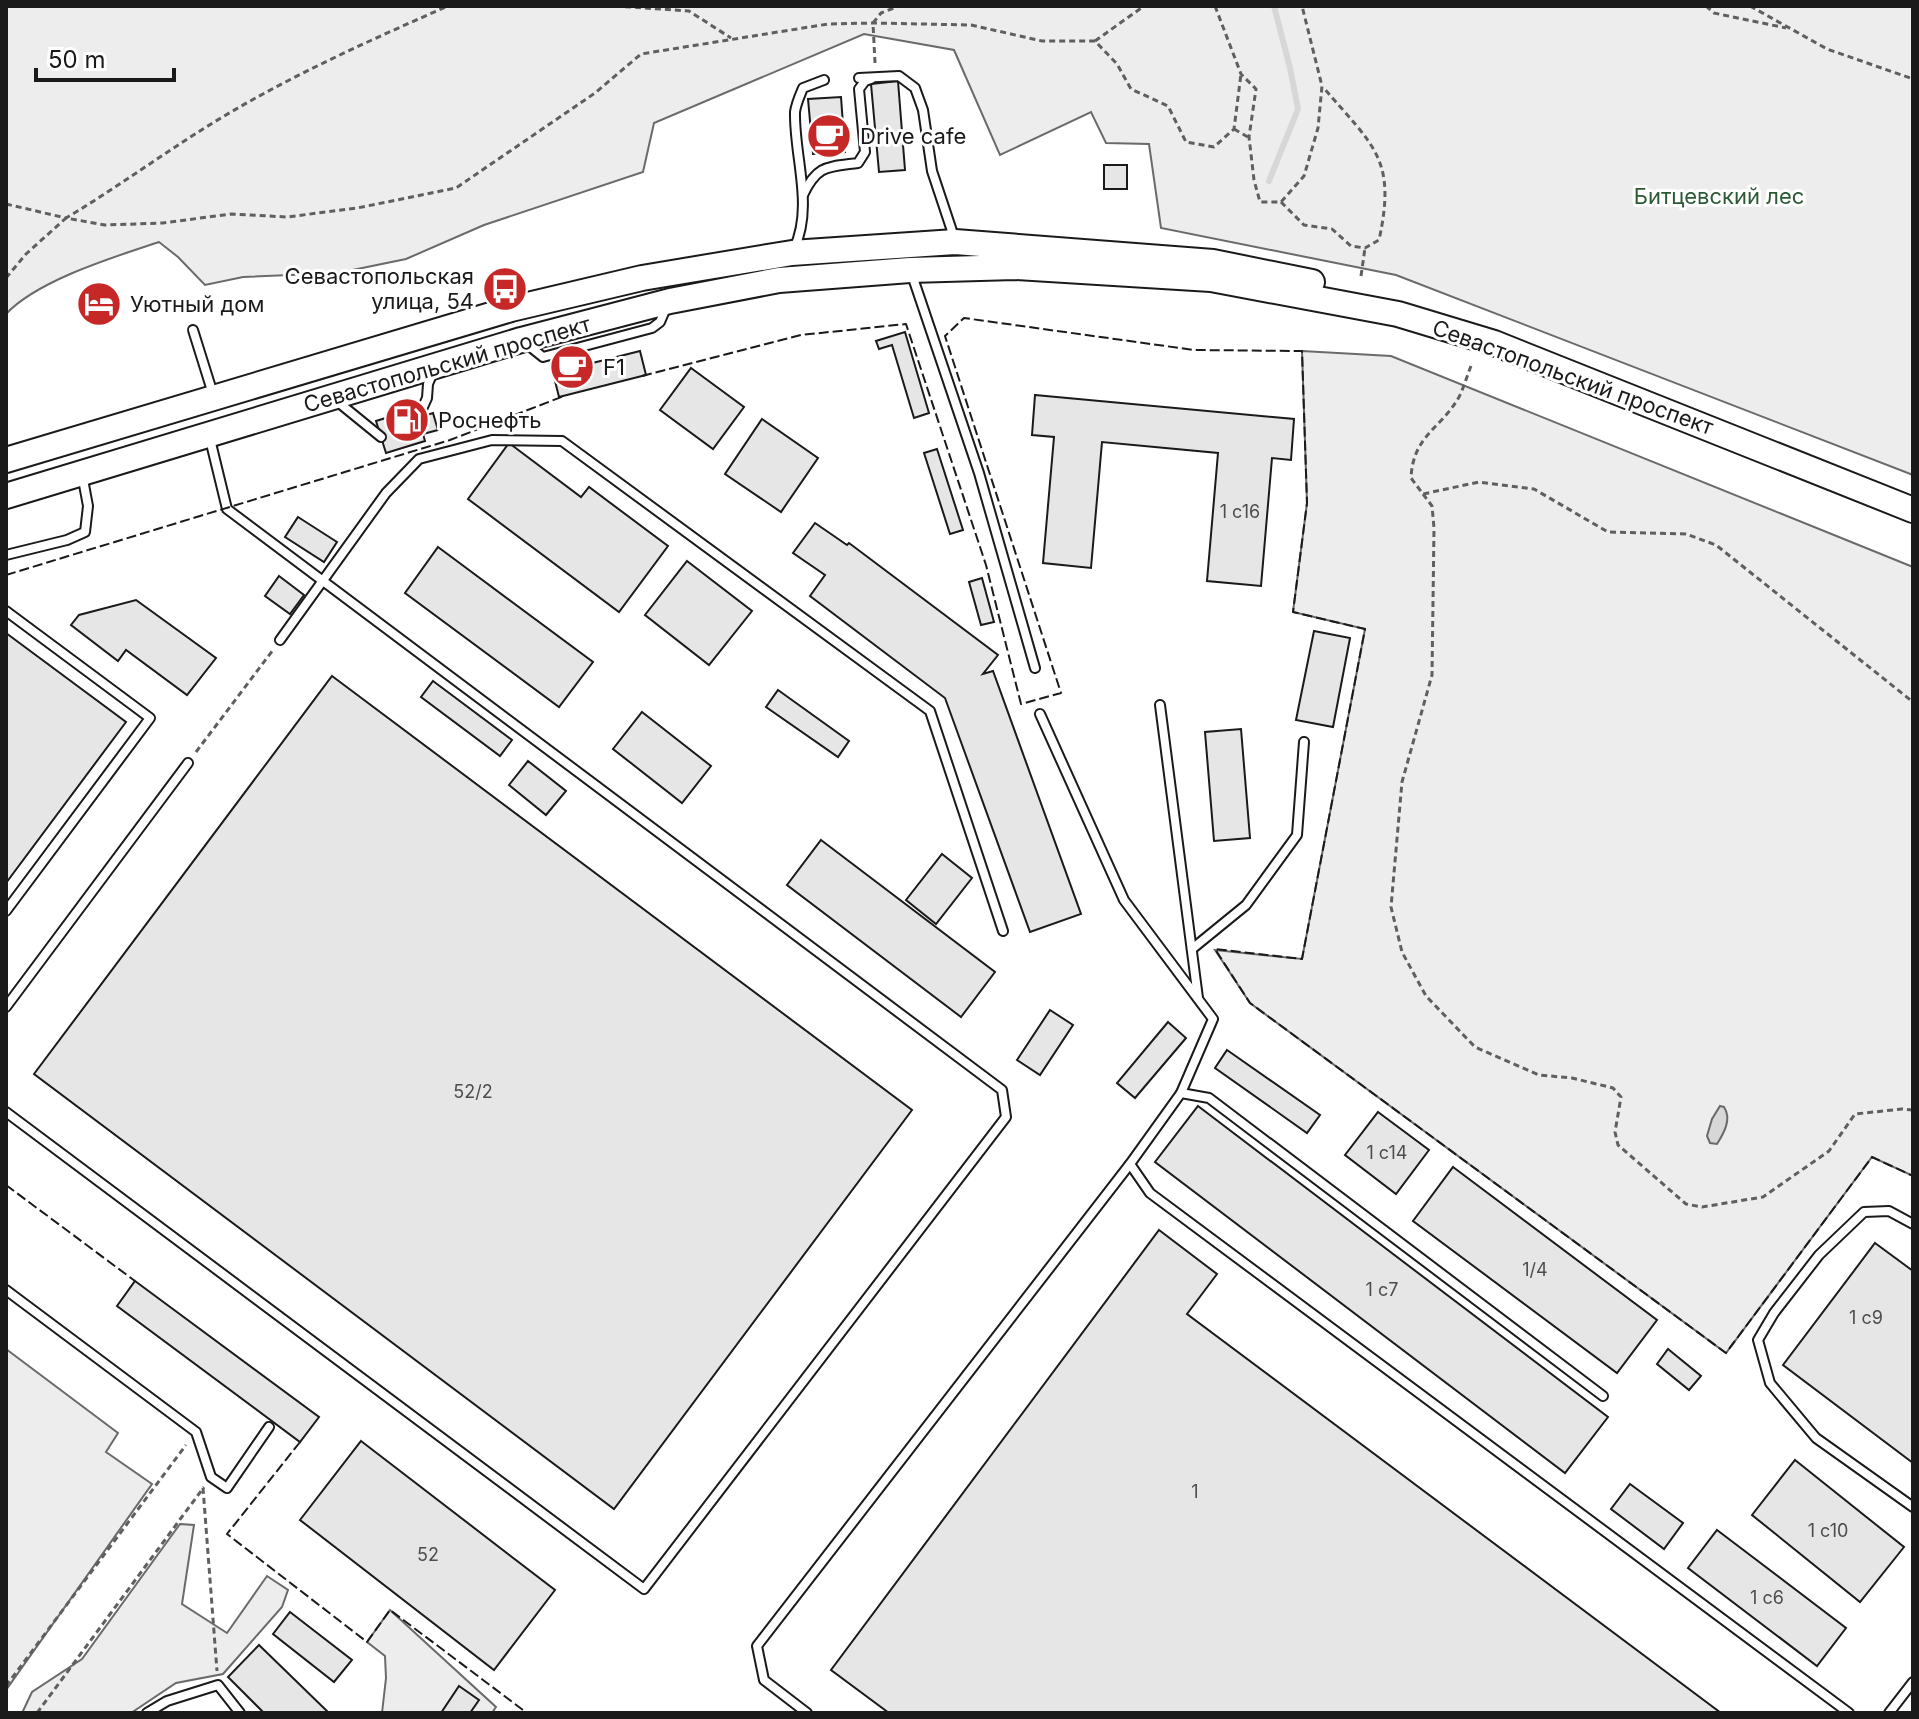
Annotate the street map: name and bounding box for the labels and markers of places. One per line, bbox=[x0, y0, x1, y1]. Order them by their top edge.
cafe icon: Drive cafe bbox=[805, 112, 853, 160]
place label: Drive cafe bbox=[860, 123, 966, 149]
place label: Севастопольская улица, 54 bbox=[285, 263, 474, 314]
bus stop icon: Севастопольская улица, 54 bbox=[481, 265, 529, 313]
hotel icon: Уютный дом bbox=[75, 280, 123, 328]
place label: Уютный дом bbox=[130, 291, 264, 317]
cafe icon: F1 bbox=[548, 343, 596, 391]
place label: F1 bbox=[603, 354, 625, 380]
fuel station icon: Роснефть bbox=[383, 396, 431, 444]
place label: Роснефть bbox=[438, 407, 542, 433]

